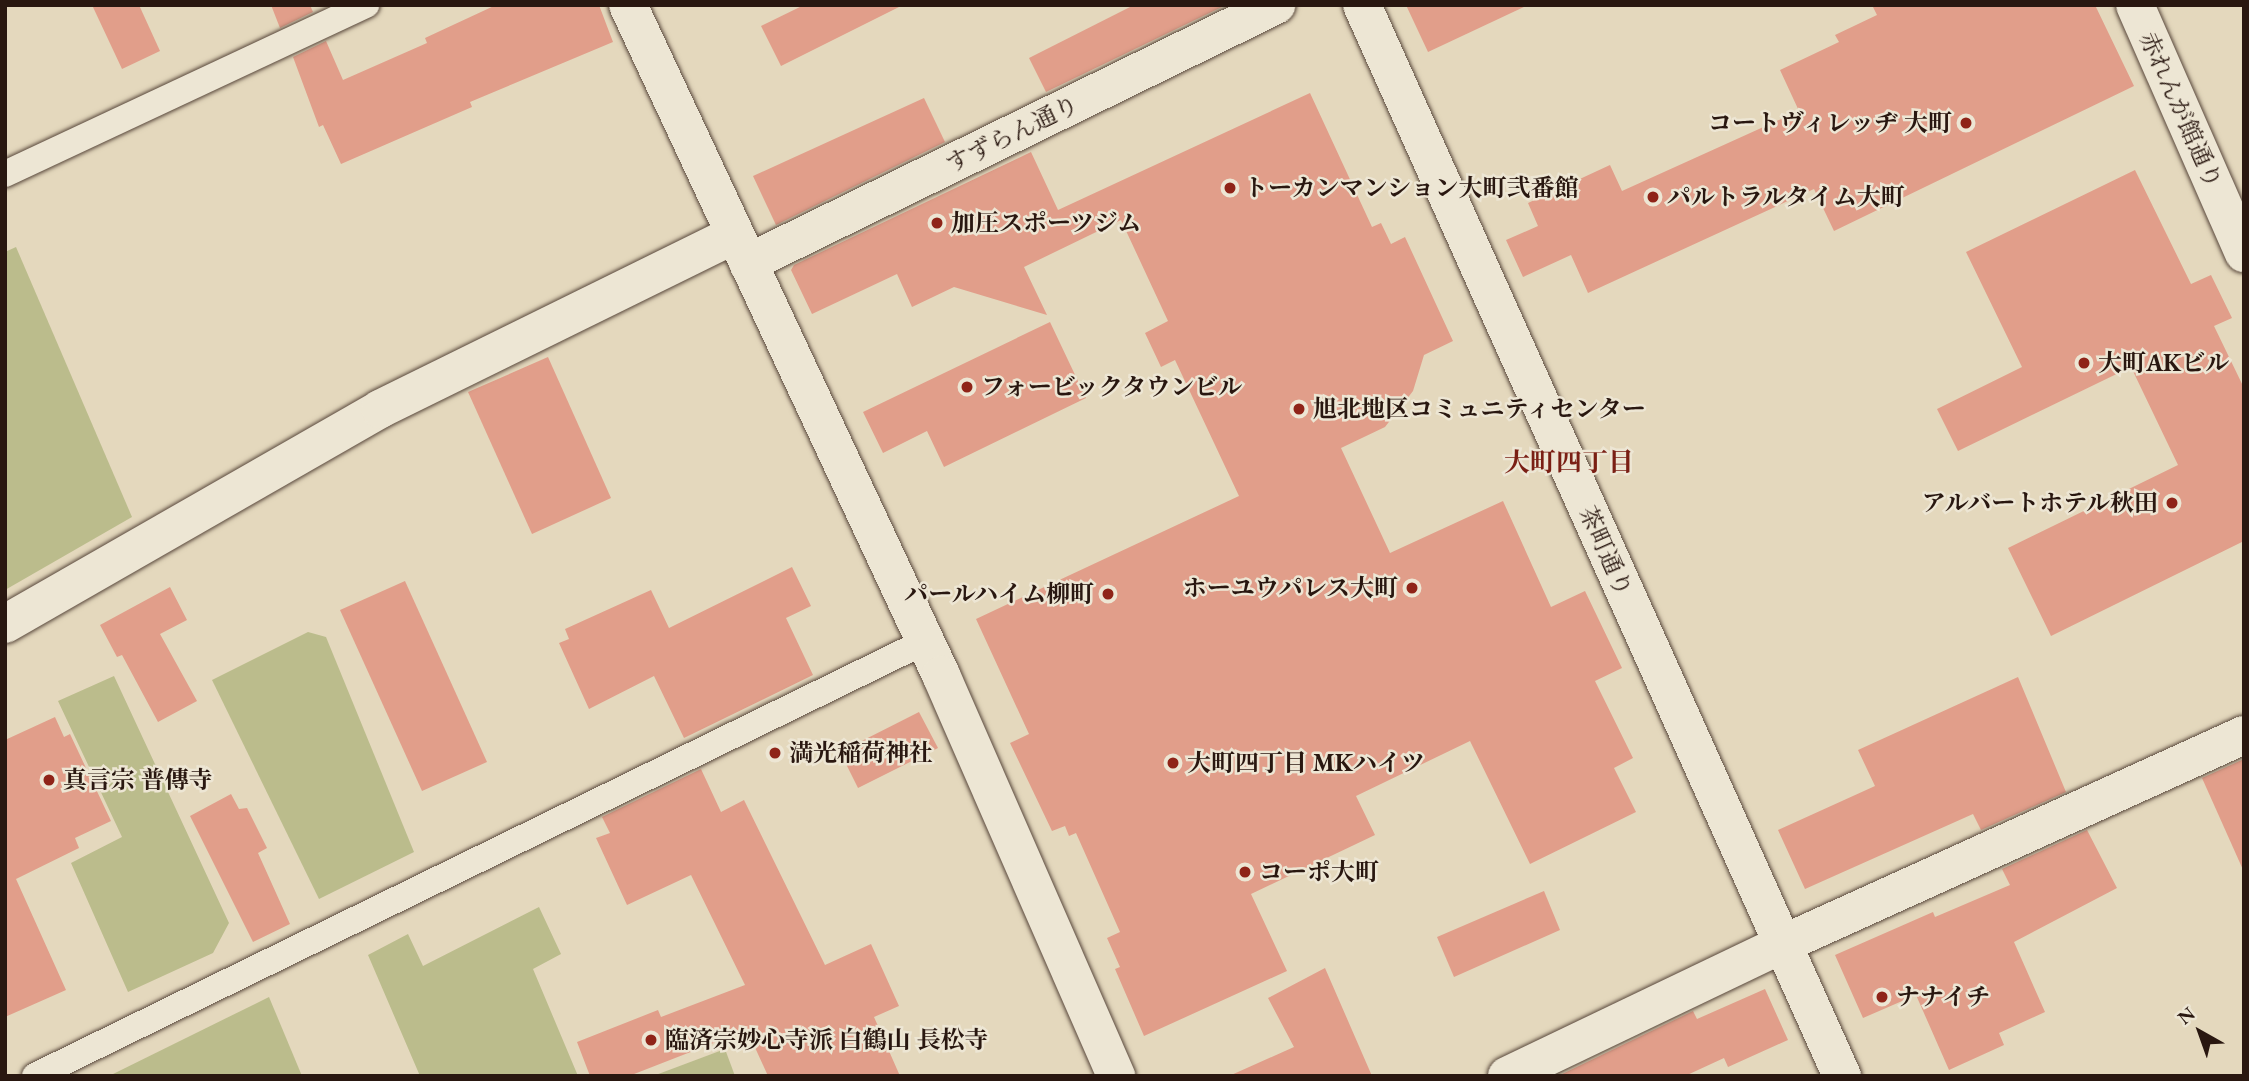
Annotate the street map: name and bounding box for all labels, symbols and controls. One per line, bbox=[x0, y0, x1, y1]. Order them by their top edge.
street label: 赤れんが館通り bbox=[2134, 27, 2228, 193]
street label: すずらん通り bbox=[941, 89, 1083, 179]
place label: コートヴィレッヂ 大町 bbox=[1706, 109, 1952, 137]
marker: コートヴィレッヂ 大町 bbox=[1958, 115, 1974, 131]
place label: トーカンマンション大町弐番館 bbox=[1244, 174, 1580, 202]
marker: トーカンマンション大町弐番館 bbox=[1222, 180, 1238, 196]
place label: パルトラルタイム大町 bbox=[1667, 183, 1907, 211]
marker: パルトラルタイム大町 bbox=[1645, 189, 1661, 205]
place label: 加圧スポーツジム bbox=[951, 209, 1143, 237]
marker: 加圧スポーツジム bbox=[929, 215, 945, 231]
place label: 大町AKビル bbox=[2098, 349, 2229, 377]
marker: 大町AKビル bbox=[2076, 355, 2092, 371]
place label: フォービックタウンビル bbox=[981, 373, 1245, 401]
marker: フォービックタウンビル bbox=[959, 379, 975, 395]
place label: 旭北地区コミュニティセンター bbox=[1313, 395, 1649, 423]
marker: 旭北地区コミュニティセンター bbox=[1291, 401, 1307, 417]
district label: 大町四丁目 bbox=[1504, 447, 1634, 479]
place label: アルバートホテル秋田 bbox=[1918, 489, 2158, 517]
marker: アルバートホテル秋田 bbox=[2164, 495, 2180, 511]
street label: 茶町通り bbox=[1573, 501, 1639, 601]
place label: ホーユウパレス大町 bbox=[1182, 574, 1398, 602]
place label: パールハイム柳町 bbox=[902, 580, 1094, 608]
marker: ホーユウパレス大町 bbox=[1404, 580, 1420, 596]
marker: パールハイム柳町 bbox=[1100, 586, 1116, 602]
place label: 満光稲荷神社 bbox=[789, 739, 933, 767]
marker: 満光稲荷神社 bbox=[767, 745, 783, 761]
place label: 大町四丁目 MKハイツ bbox=[1187, 749, 1425, 777]
marker: 大町四丁目 MKハイツ bbox=[1165, 755, 1181, 771]
place label: 真言宗 普傳寺 bbox=[63, 766, 213, 794]
marker: 真言宗 普傳寺 bbox=[41, 772, 57, 788]
place label: コーポ大町 bbox=[1259, 858, 1379, 886]
marker: コーポ大町 bbox=[1237, 864, 1253, 880]
place label: ナナイチ bbox=[1896, 983, 1992, 1011]
marker: ナナイチ bbox=[1874, 989, 1890, 1005]
north arrow bbox=[2165, 997, 2235, 1067]
text: N bbox=[2172, 1001, 2200, 1030]
place label: 臨済宗妙心寺派 白鶴山 長松寺 bbox=[665, 1026, 988, 1054]
marker: 臨済宗妙心寺派 白鶴山 長松寺 bbox=[643, 1032, 659, 1048]

